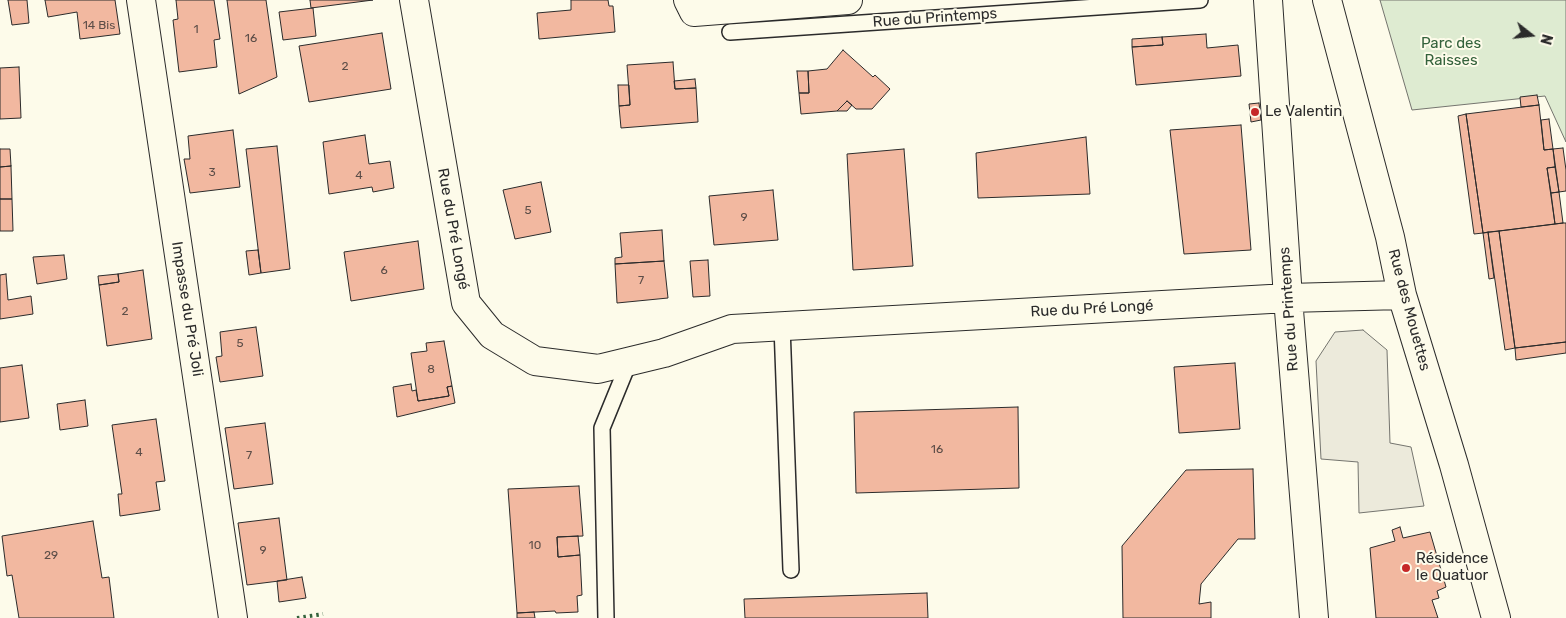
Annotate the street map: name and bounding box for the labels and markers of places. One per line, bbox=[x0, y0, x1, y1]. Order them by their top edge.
place label: Le Valentin bbox=[1265, 103, 1342, 121]
marker: Le Valentin bbox=[1249, 106, 1261, 118]
place label: Résidence le Quatuor bbox=[1416, 550, 1489, 585]
marker: Résidence le Quatuor bbox=[1400, 562, 1412, 574]

